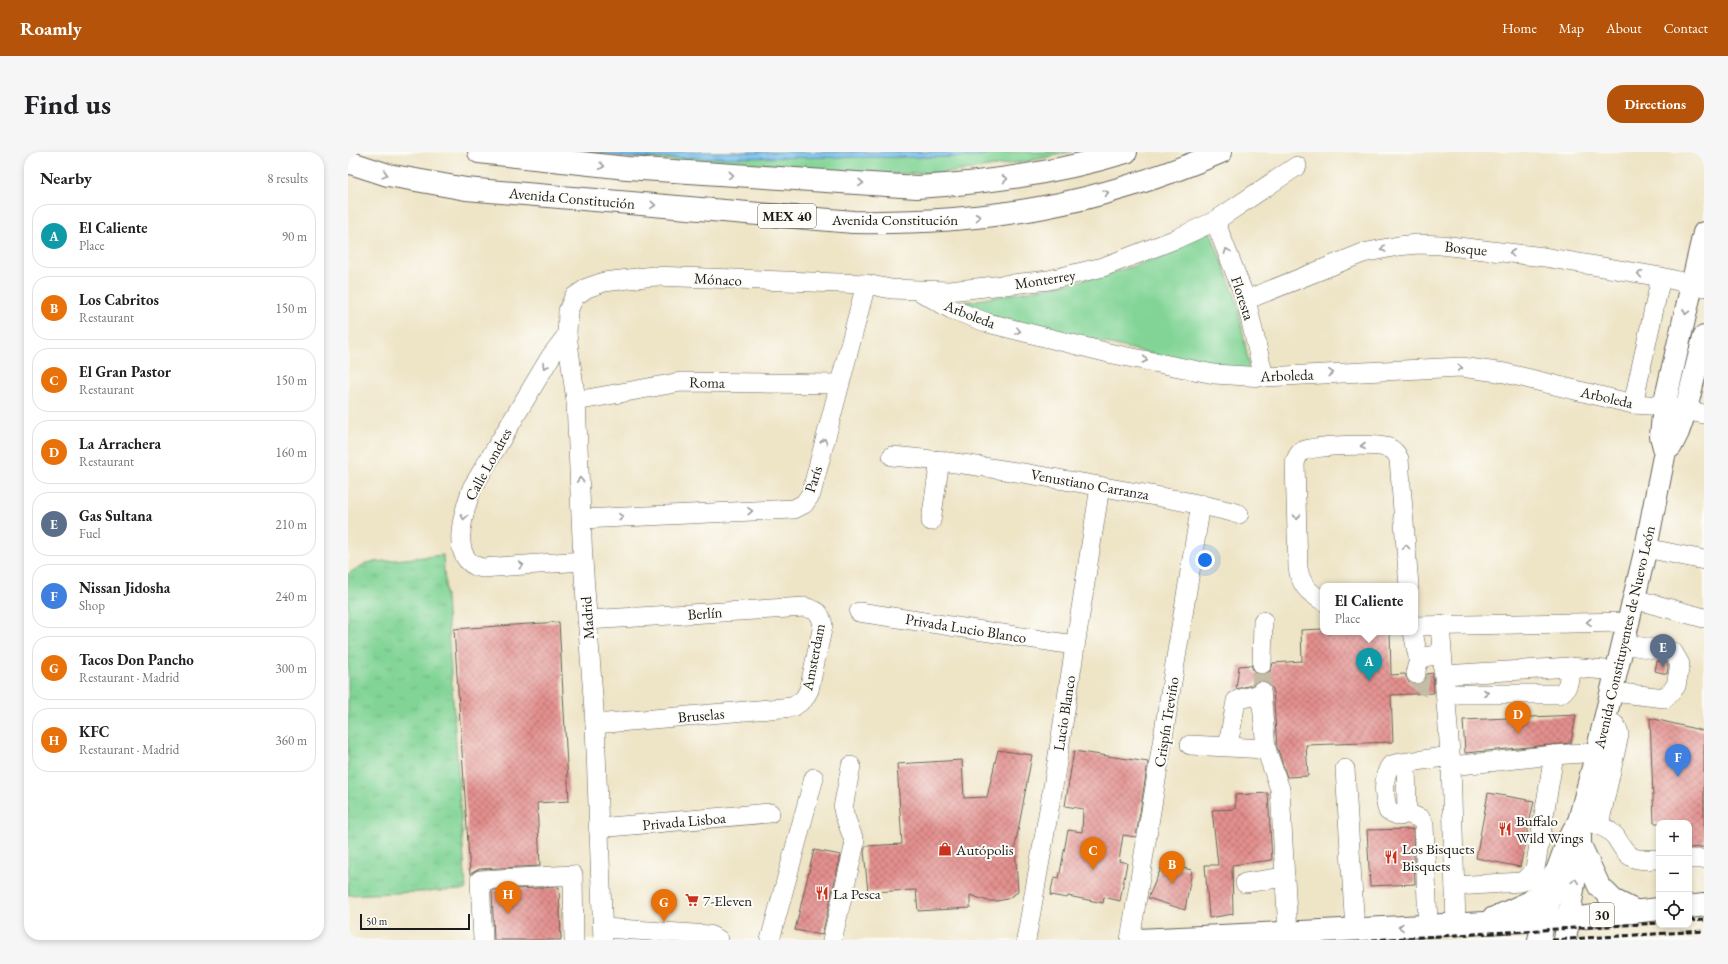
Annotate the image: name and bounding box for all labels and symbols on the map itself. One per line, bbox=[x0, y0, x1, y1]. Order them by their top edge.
one-way arrow bbox=[599, 161, 605, 170]
one-way arrow bbox=[381, 169, 388, 178]
one-way arrow bbox=[728, 171, 734, 179]
one-way arrow bbox=[1002, 175, 1008, 184]
one-way arrow bbox=[858, 179, 864, 188]
street label: Avenida Constitución bbox=[507, 183, 636, 213]
one-way arrow bbox=[1102, 189, 1109, 198]
one-way arrow bbox=[650, 201, 656, 210]
road number: MEX 40 bbox=[758, 204, 816, 228]
street label: Avenida Constitución bbox=[831, 210, 958, 229]
one-way arrow bbox=[975, 213, 981, 222]
street label: Bosque bbox=[1444, 236, 1488, 260]
one-way arrow bbox=[1380, 244, 1386, 252]
one-way arrow bbox=[1223, 248, 1231, 255]
one-way arrow bbox=[1509, 249, 1515, 258]
street label: Monterrey bbox=[1013, 265, 1077, 293]
street label: Mónaco bbox=[694, 268, 742, 290]
one-way arrow bbox=[1637, 270, 1643, 278]
street label: Floresta bbox=[1227, 274, 1259, 322]
street label: Arboleda bbox=[941, 295, 998, 332]
one-way arrow bbox=[1683, 309, 1691, 315]
one-way arrow bbox=[1015, 326, 1022, 334]
one-way arrow bbox=[1142, 356, 1148, 364]
one-way arrow bbox=[542, 362, 549, 369]
one-way arrow bbox=[1458, 364, 1464, 372]
street label: Arboleda bbox=[1259, 365, 1314, 385]
one-way arrow bbox=[1328, 369, 1334, 378]
street label: Roma bbox=[689, 372, 725, 392]
street label: Arboleda bbox=[1578, 382, 1635, 412]
street label: Calle Londres bbox=[460, 424, 516, 504]
one-way arrow bbox=[820, 438, 828, 445]
one-way arrow bbox=[1360, 442, 1366, 450]
street label: París bbox=[800, 463, 826, 495]
street label: Venustiano Carranza bbox=[1029, 464, 1151, 504]
one-way arrow bbox=[575, 477, 584, 483]
one-way arrow bbox=[747, 507, 754, 516]
one-way arrow bbox=[618, 513, 624, 522]
one-way arrow bbox=[460, 514, 469, 520]
one-way arrow bbox=[1293, 514, 1301, 520]
street label: Avenida Constituyentes de Nuevo León bbox=[1589, 524, 1659, 751]
one-way arrow bbox=[1401, 544, 1410, 550]
your location bbox=[1195, 550, 1215, 570]
one-way arrow bbox=[518, 561, 524, 570]
street label: Madrid bbox=[576, 595, 598, 640]
street label: Berlín bbox=[687, 602, 723, 624]
street label: Privada Lucio Blanco bbox=[904, 609, 1028, 647]
one-way arrow bbox=[1586, 618, 1592, 626]
street label: Amsterdam bbox=[797, 622, 829, 693]
pin: E bbox=[1650, 634, 1676, 667]
pin: A bbox=[1356, 648, 1382, 681]
street label: Lucio Blanco bbox=[1049, 674, 1079, 752]
street label: Crispín Treviño bbox=[1149, 675, 1183, 769]
one-way arrow bbox=[1483, 689, 1489, 697]
pin: D bbox=[1505, 701, 1531, 734]
street label: Bruselas bbox=[677, 703, 725, 727]
pin: F bbox=[1665, 744, 1691, 777]
street label: Privada Lisboa bbox=[641, 808, 727, 834]
place label: Buffalo Wild Wings bbox=[1516, 811, 1584, 847]
restaurant icon: Buffalo Wild Wings bbox=[1497, 821, 1513, 837]
pin: C bbox=[1080, 837, 1106, 870]
place label: Los Bisquets Bisquets bbox=[1402, 839, 1475, 875]
place label: Autópolis bbox=[955, 840, 1014, 859]
shop icon: Autópolis bbox=[937, 841, 953, 857]
restaurant icon: Los Bisquets Bisquets bbox=[1383, 849, 1399, 865]
pin: B bbox=[1159, 851, 1185, 884]
one-way arrow bbox=[1570, 878, 1579, 884]
pin: H bbox=[495, 881, 521, 914]
place label: La Pesca bbox=[833, 884, 881, 903]
restaurant icon: La Pesca bbox=[814, 885, 830, 901]
pin: G bbox=[651, 889, 677, 922]
place label: 7-Eleven bbox=[703, 891, 752, 910]
supermarket icon: 7-Eleven bbox=[684, 892, 700, 908]
road number: 30 bbox=[1590, 903, 1614, 927]
scale bar bbox=[360, 912, 470, 931]
one-way arrow bbox=[1398, 923, 1404, 932]

